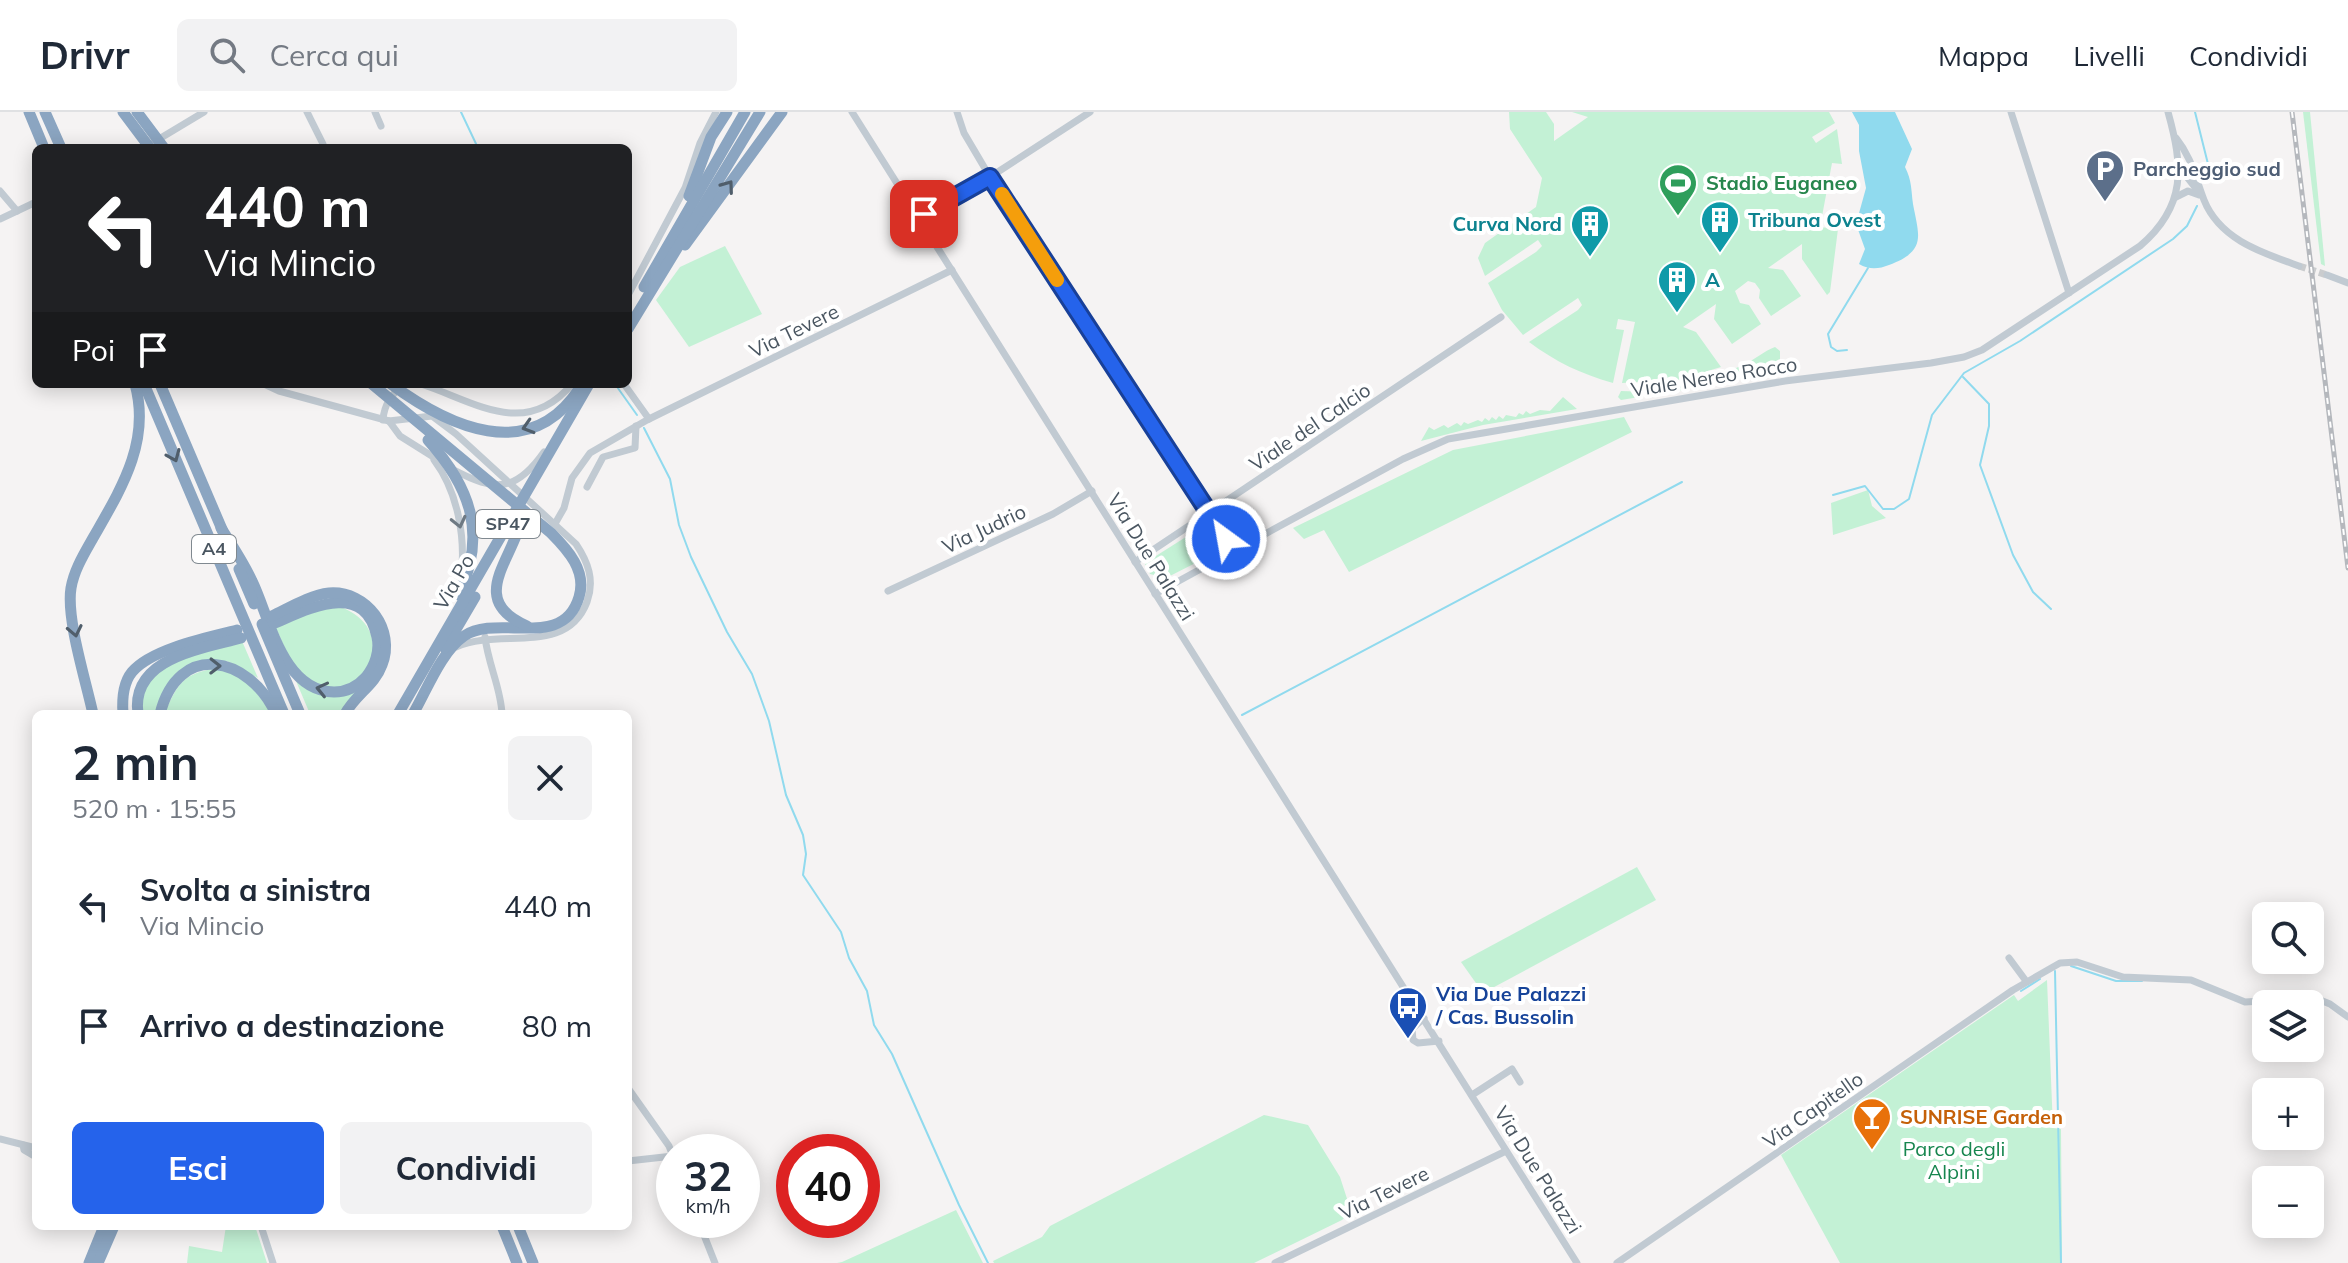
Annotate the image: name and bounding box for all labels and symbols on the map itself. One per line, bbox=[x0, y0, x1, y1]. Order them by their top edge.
parking icon: Parcheggio sud bbox=[2084, 148, 2126, 203]
place label: Parcheggio sud bbox=[2133, 156, 2281, 181]
sports icon: Stadio Euganeo bbox=[1657, 162, 1699, 217]
place label: Stadio Euganeo bbox=[1706, 170, 1857, 195]
one-way arrow bbox=[719, 180, 733, 195]
pin bbox=[890, 180, 958, 248]
building icon: Tribuna Ovest bbox=[1699, 199, 1741, 254]
building icon: Curva Nord bbox=[1569, 203, 1611, 258]
place label: Tribuna Ovest bbox=[1748, 207, 1881, 232]
place label: Curva Nord bbox=[1453, 211, 1562, 236]
building icon: A bbox=[1656, 259, 1698, 314]
place label: A bbox=[1705, 267, 1720, 292]
street label: Via Tevere bbox=[745, 298, 843, 363]
street label: Viale Nereo Rocco bbox=[1629, 351, 1799, 402]
street label: Viale del Calcio bbox=[1244, 377, 1375, 476]
one-way arrow bbox=[522, 418, 535, 434]
one-way arrow bbox=[165, 448, 181, 462]
street label: Via Due Palazzi bbox=[1102, 488, 1201, 625]
position arrow bbox=[1184, 497, 1268, 581]
street label: Via Judrio bbox=[938, 498, 1030, 559]
road number: SP47 bbox=[476, 510, 540, 538]
one-way arrow bbox=[450, 515, 467, 529]
road number: A4 bbox=[192, 535, 236, 563]
street label: Via Po bbox=[428, 550, 479, 614]
one-way arrow bbox=[66, 624, 83, 637]
one-way arrow bbox=[209, 657, 222, 675]
one-way arrow bbox=[316, 681, 330, 698]
place label: Via Due Palazzi / Cas. Bussolin bbox=[1435, 981, 1586, 1029]
bus stop icon: Via Due Palazzi / Cas. Bussolin bbox=[1387, 985, 1429, 1040]
street label: Via Capitello bbox=[1758, 1066, 1868, 1153]
bar icon: SUNRISE Garden bbox=[1851, 1096, 1893, 1151]
street label: Via Due Palazzi bbox=[1489, 1101, 1588, 1238]
place label: SUNRISE Garden bbox=[1900, 1104, 2063, 1129]
speed limit sign: 40 bbox=[776, 1134, 880, 1238]
park label: Parco degli Alpini bbox=[1903, 1136, 2005, 1184]
street label: Via Tevere bbox=[1335, 1160, 1433, 1225]

